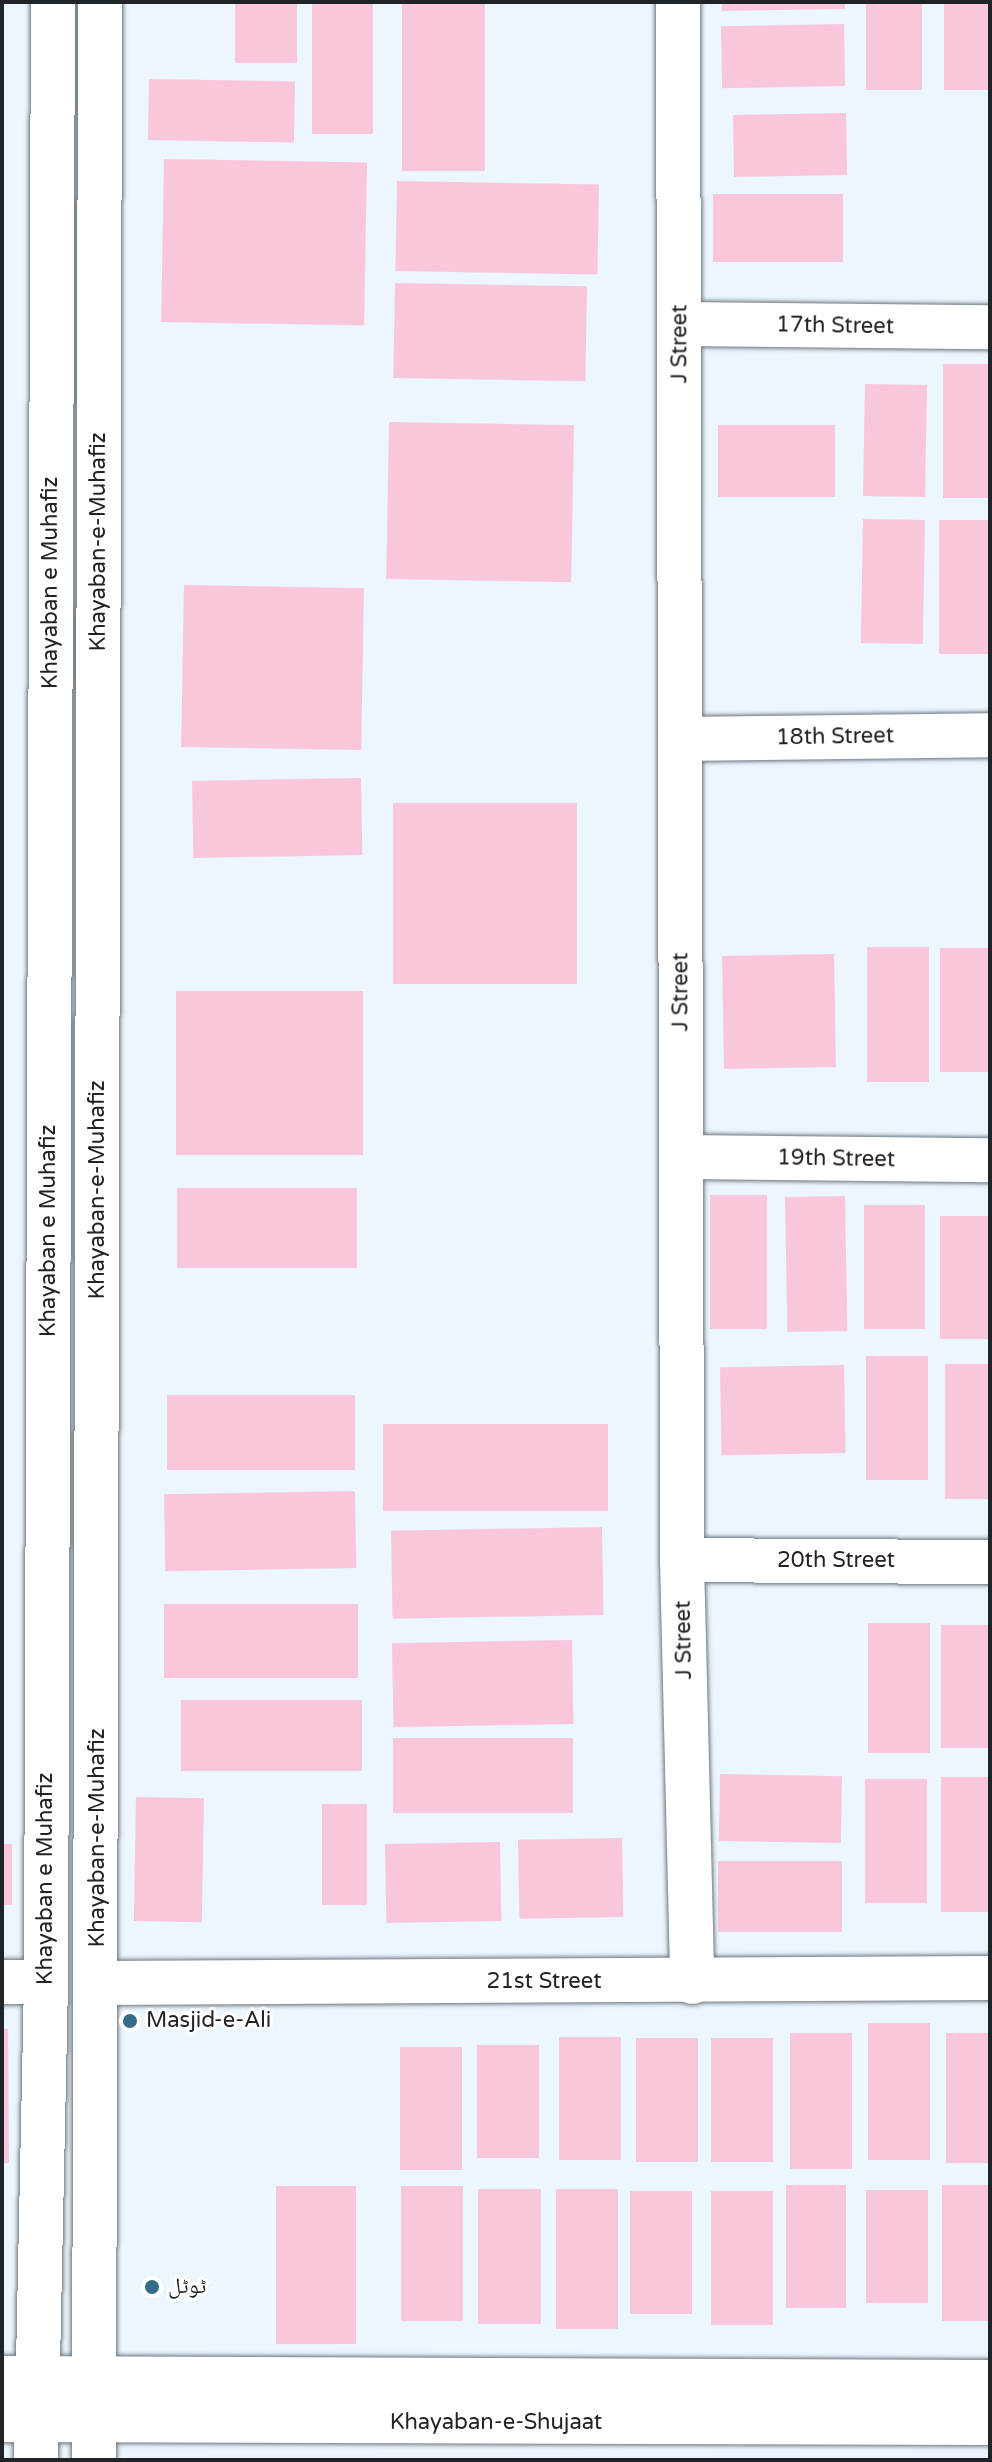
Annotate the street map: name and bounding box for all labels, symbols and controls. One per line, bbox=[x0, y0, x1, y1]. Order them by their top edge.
street label: J Street bbox=[667, 305, 693, 383]
street label: 17th Street bbox=[776, 312, 894, 340]
street label: Khayaban-e-Muhafiz bbox=[86, 432, 112, 652]
street label: Khayaban e Muhafiz bbox=[38, 477, 64, 689]
street label: 18th Street bbox=[776, 723, 894, 751]
street label: J Street bbox=[668, 953, 694, 1031]
street label: Khayaban-e-Muhafiz bbox=[85, 1080, 111, 1300]
street label: Khayaban e Muhafiz bbox=[36, 1125, 62, 1337]
street label: 19th Street bbox=[777, 1145, 895, 1173]
street label: 20th Street bbox=[777, 1548, 895, 1574]
street label: J Street bbox=[670, 1600, 698, 1680]
street label: Khayaban-e-Muhafiz bbox=[85, 1728, 111, 1948]
street label: Khayaban e Muhafiz bbox=[33, 1773, 59, 1985]
street label: 21st Street bbox=[486, 1969, 602, 1995]
place label: Masjid-e-Ali bbox=[146, 2008, 271, 2034]
marker: Masjid-e-Ali bbox=[121, 2012, 139, 2030]
place label: ٹوٹل bbox=[168, 2274, 206, 2300]
marker: ٹوٹل bbox=[143, 2278, 161, 2296]
street label: Khayaban-e-Shujaat bbox=[390, 2410, 602, 2436]

